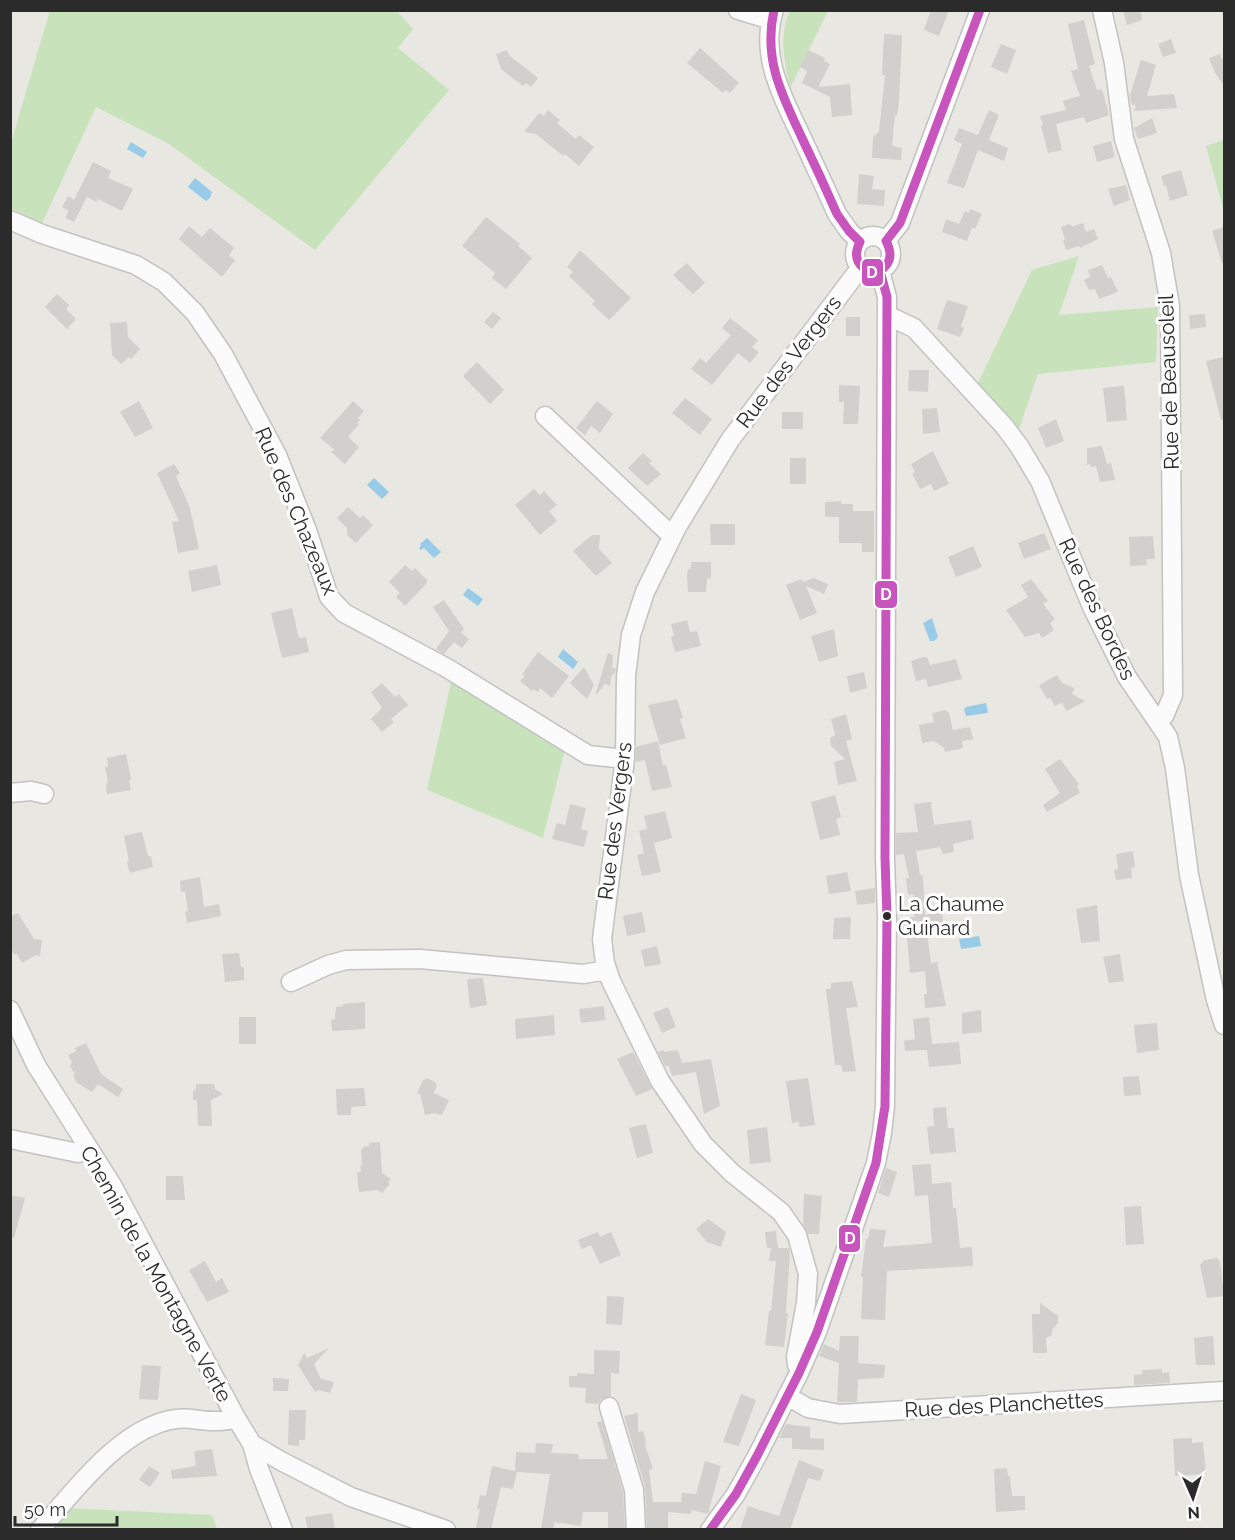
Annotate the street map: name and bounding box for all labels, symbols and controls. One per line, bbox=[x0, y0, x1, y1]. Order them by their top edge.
line badge: D bbox=[861, 258, 884, 287]
text: D bbox=[866, 263, 878, 282]
street label: Rue des Vergers bbox=[731, 291, 846, 433]
street label: Rue de Beausoleil bbox=[1153, 294, 1184, 470]
street label: Rue des Chazeaux bbox=[250, 423, 343, 599]
street label: Rue des Bordes bbox=[1054, 534, 1141, 684]
line badge: D bbox=[874, 580, 898, 609]
text: D bbox=[880, 585, 892, 604]
street label: Rue des Vergers bbox=[592, 741, 637, 901]
place label: La Chaume Guinard bbox=[898, 892, 1004, 940]
marker: La Chaume Guinard bbox=[881, 910, 893, 922]
street label: Chemin de la Montagne Verte bbox=[75, 1141, 237, 1406]
line badge: D bbox=[838, 1224, 861, 1253]
text: D bbox=[844, 1229, 856, 1248]
street label: Rue des Planchettes bbox=[904, 1387, 1104, 1422]
north arrow bbox=[1163, 1468, 1223, 1528]
scale bar bbox=[15, 1489, 117, 1527]
text: 50 m bbox=[24, 1499, 66, 1520]
text: N bbox=[1187, 1503, 1200, 1522]

